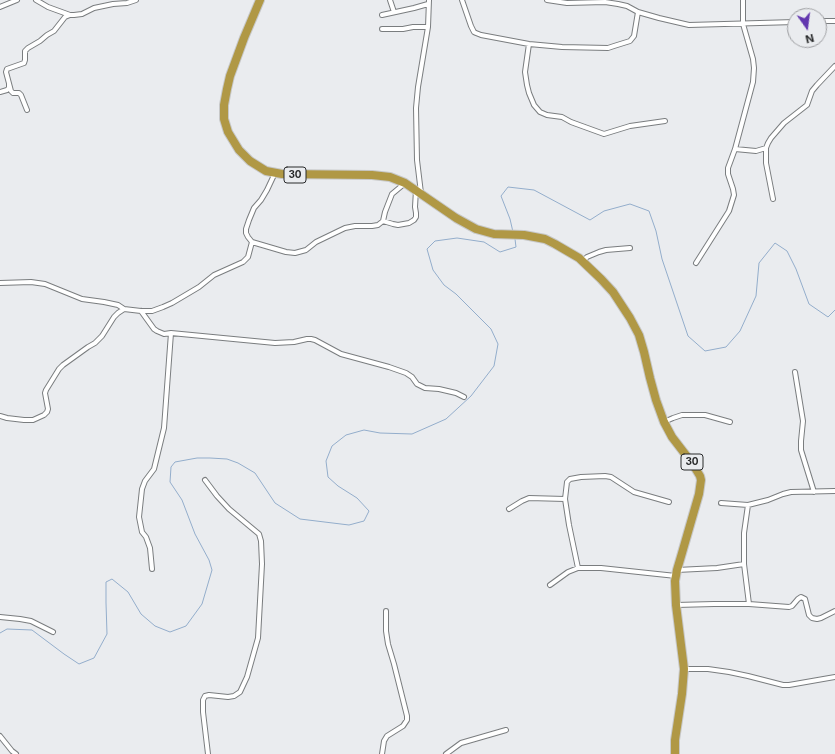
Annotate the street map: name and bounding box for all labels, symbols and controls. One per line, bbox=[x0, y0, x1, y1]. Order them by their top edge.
north arrow bbox=[787, 8, 827, 48]
text: N bbox=[804, 31, 815, 46]
road number: 30 bbox=[284, 167, 306, 183]
road number: 30 bbox=[681, 454, 703, 470]

